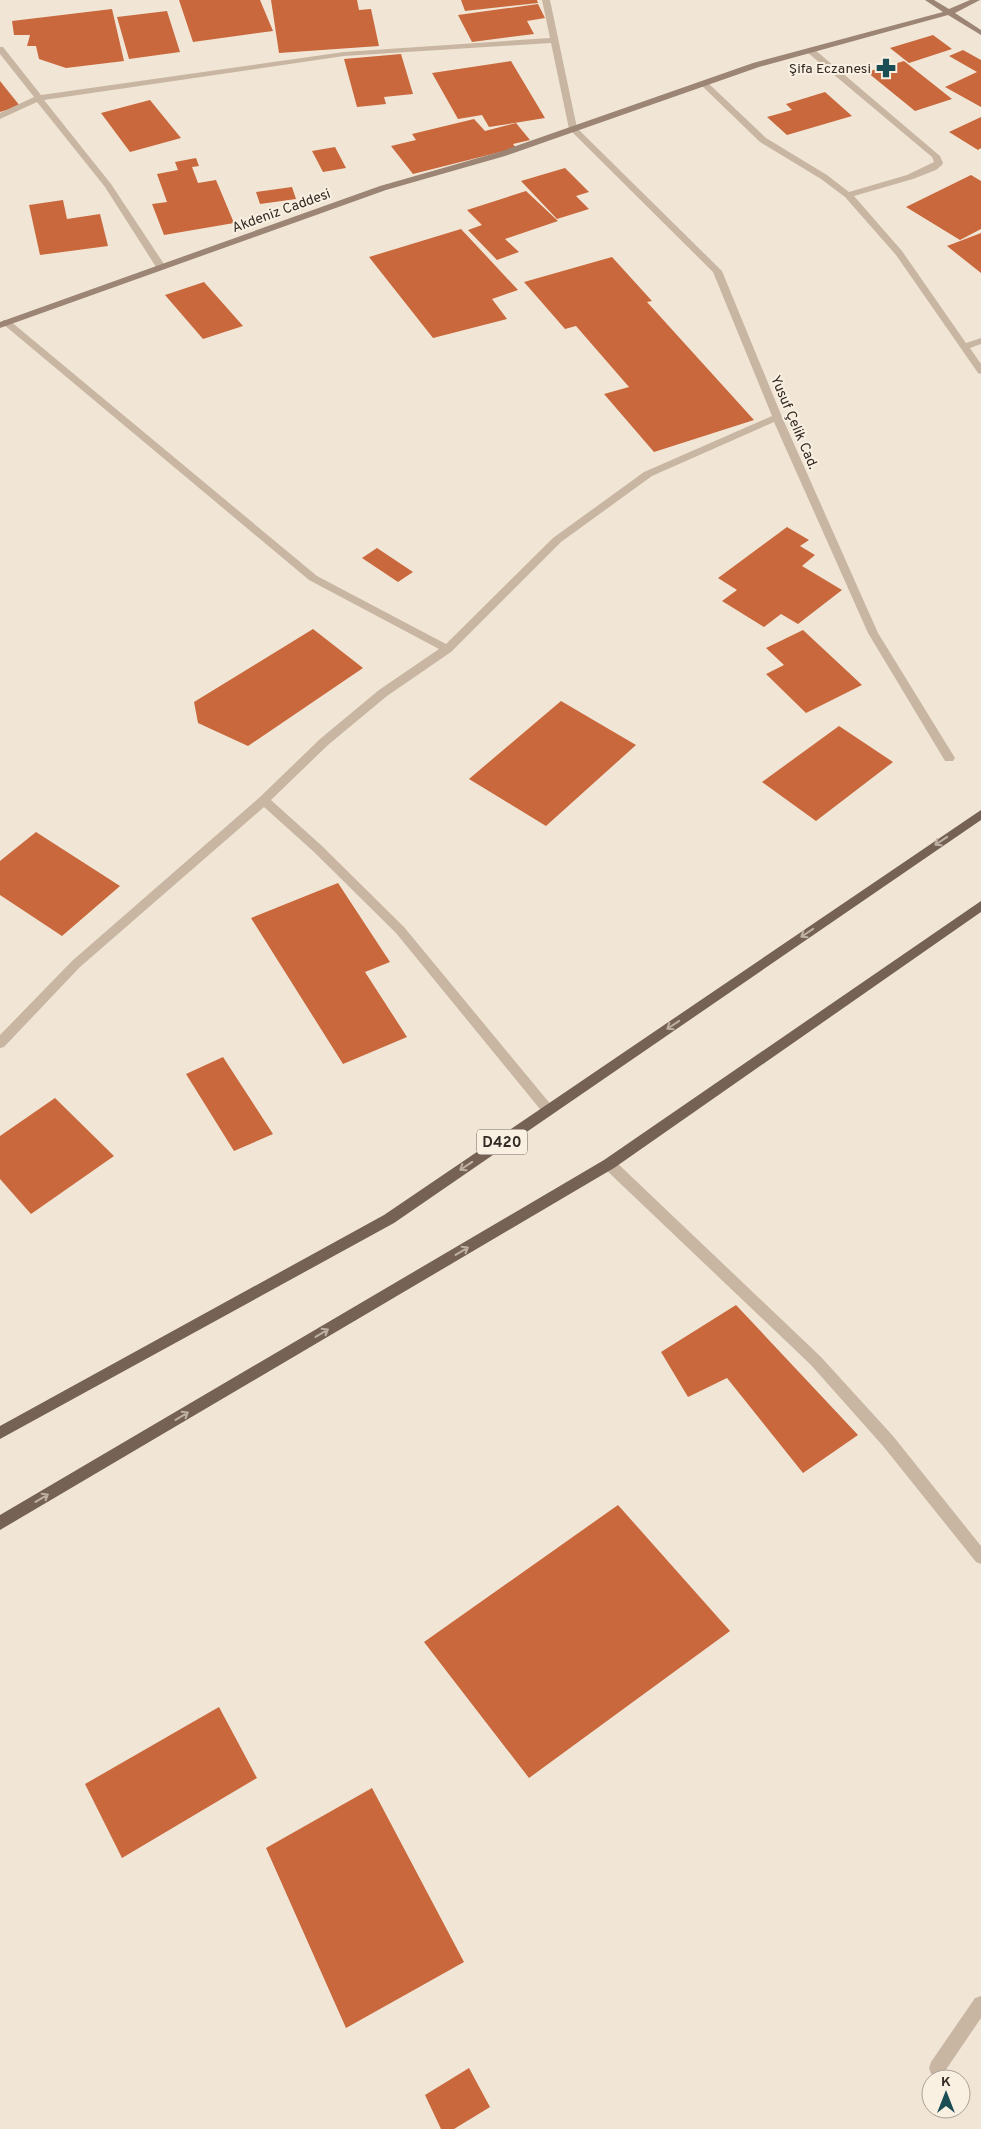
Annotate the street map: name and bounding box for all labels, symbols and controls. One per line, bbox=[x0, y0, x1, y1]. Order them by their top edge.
pharmacy icon: Şifa Eczanesi bbox=[875, 57, 897, 79]
place label: Şifa Eczanesi bbox=[789, 61, 871, 78]
street label: Akdeniz Caddesi bbox=[230, 186, 333, 237]
street label: Yusuf Çelik Cad. bbox=[766, 373, 821, 472]
one-way arrow bbox=[934, 836, 948, 846]
one-way arrow bbox=[800, 928, 814, 938]
one-way arrow bbox=[666, 1020, 680, 1030]
road number: D420 bbox=[477, 1130, 527, 1154]
one-way arrow bbox=[459, 1161, 473, 1171]
one-way arrow bbox=[454, 1245, 468, 1255]
one-way arrow bbox=[314, 1328, 328, 1338]
one-way arrow bbox=[174, 1410, 188, 1420]
one-way arrow bbox=[34, 1493, 49, 1503]
north arrow bbox=[921, 2069, 971, 2119]
text: K bbox=[941, 2074, 951, 2091]

